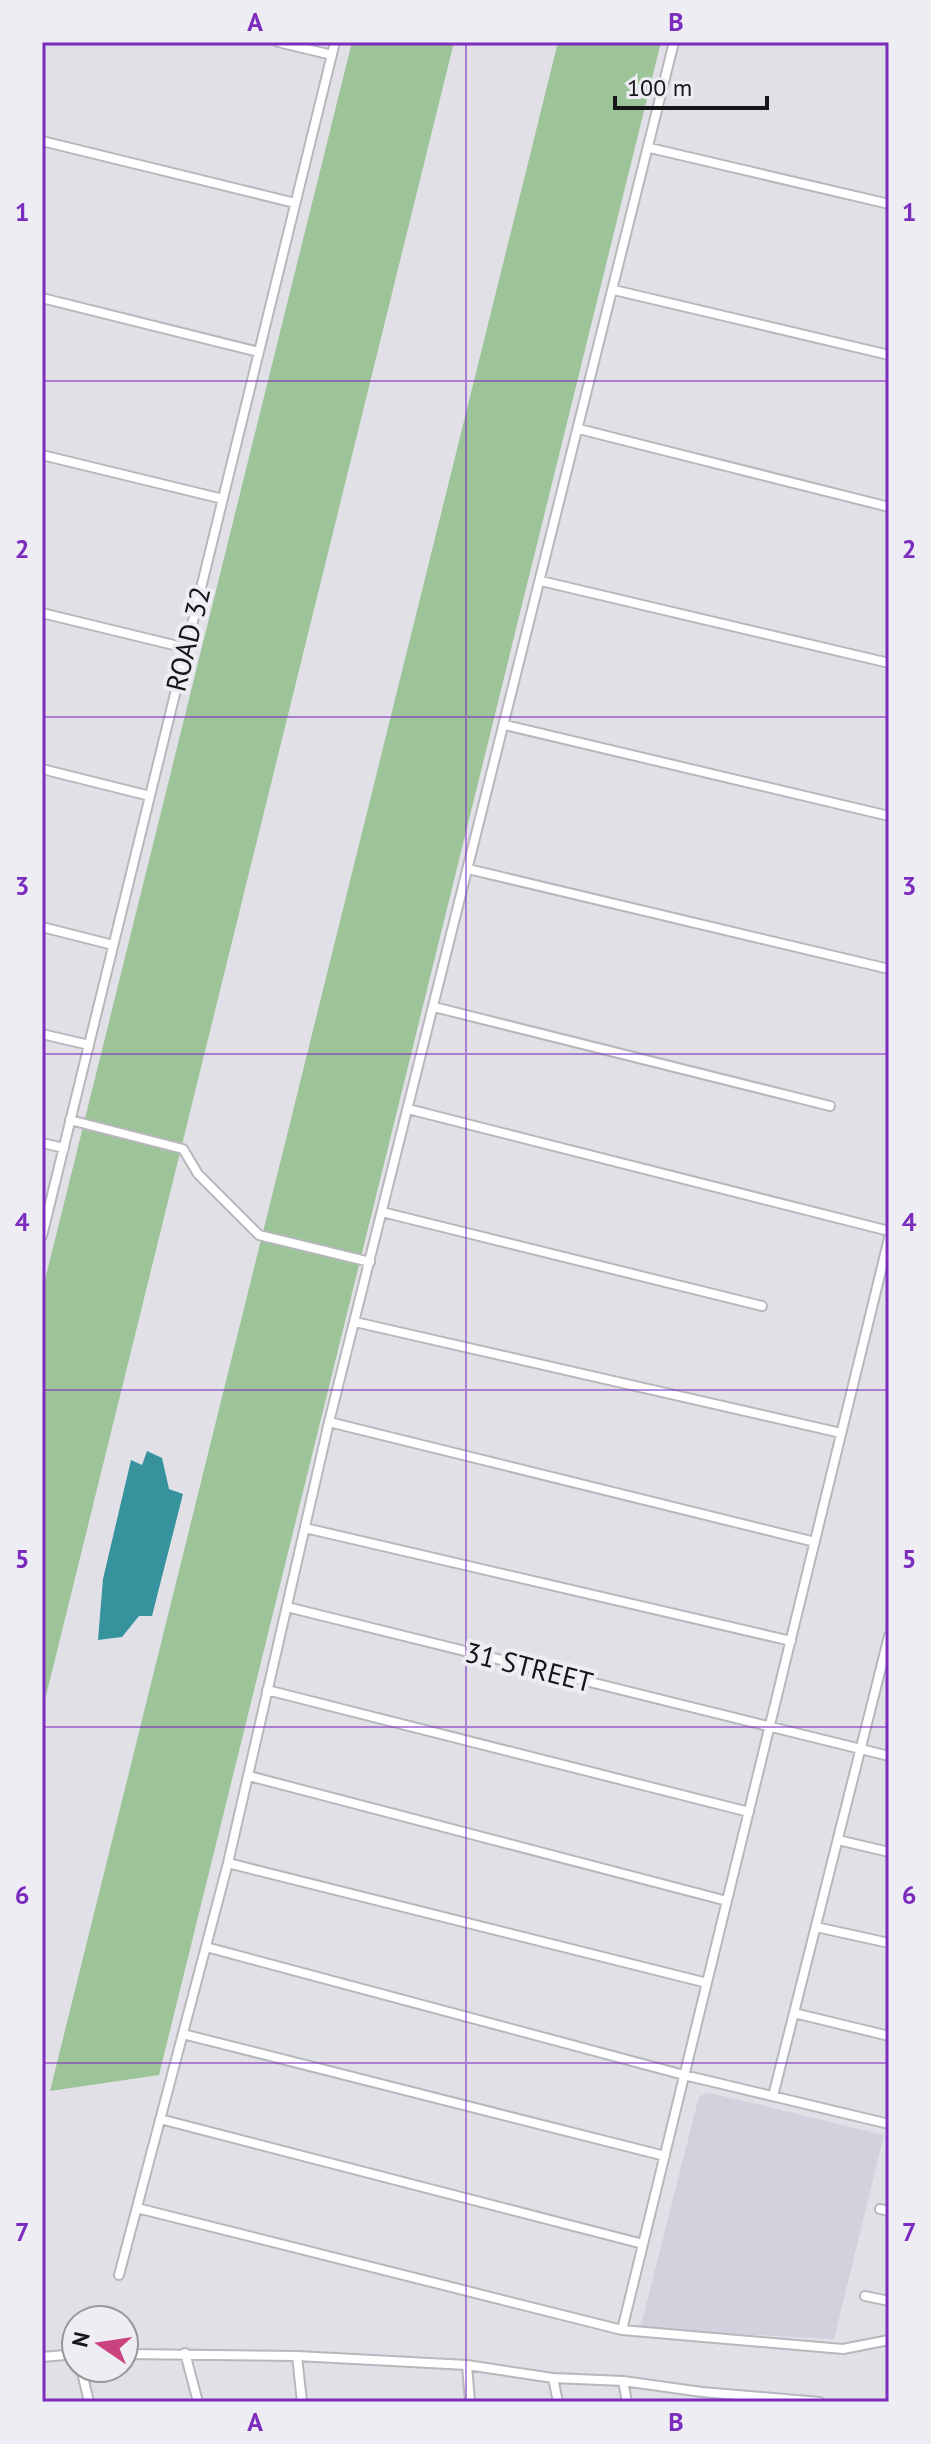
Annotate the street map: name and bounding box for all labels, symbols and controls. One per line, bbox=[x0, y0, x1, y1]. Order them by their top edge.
text: A bbox=[247, 5, 263, 38]
text: B bbox=[668, 5, 684, 38]
scale bar bbox=[615, 60, 767, 110]
text: 100 m bbox=[627, 72, 692, 103]
text: 1 bbox=[15, 195, 29, 228]
text: 1 bbox=[902, 195, 916, 228]
text: 2 bbox=[15, 532, 29, 565]
text: 2 bbox=[902, 532, 916, 565]
street label: ROAD 32 bbox=[157, 583, 218, 695]
text: 3 bbox=[15, 869, 29, 902]
text: 3 bbox=[902, 869, 916, 902]
text: 4 bbox=[15, 1205, 30, 1238]
text: 4 bbox=[902, 1205, 917, 1238]
text: 5 bbox=[15, 1542, 29, 1575]
text: 5 bbox=[902, 1542, 916, 1575]
street label: 31 STREET bbox=[461, 1633, 597, 1700]
text: 6 bbox=[15, 1878, 29, 1911]
text: 6 bbox=[902, 1878, 916, 1911]
text: 7 bbox=[15, 2215, 29, 2248]
text: 7 bbox=[902, 2215, 916, 2248]
north arrow bbox=[60, 2304, 140, 2384]
text: N bbox=[65, 2329, 96, 2350]
text: A bbox=[247, 2405, 263, 2438]
text: B bbox=[668, 2405, 684, 2438]

